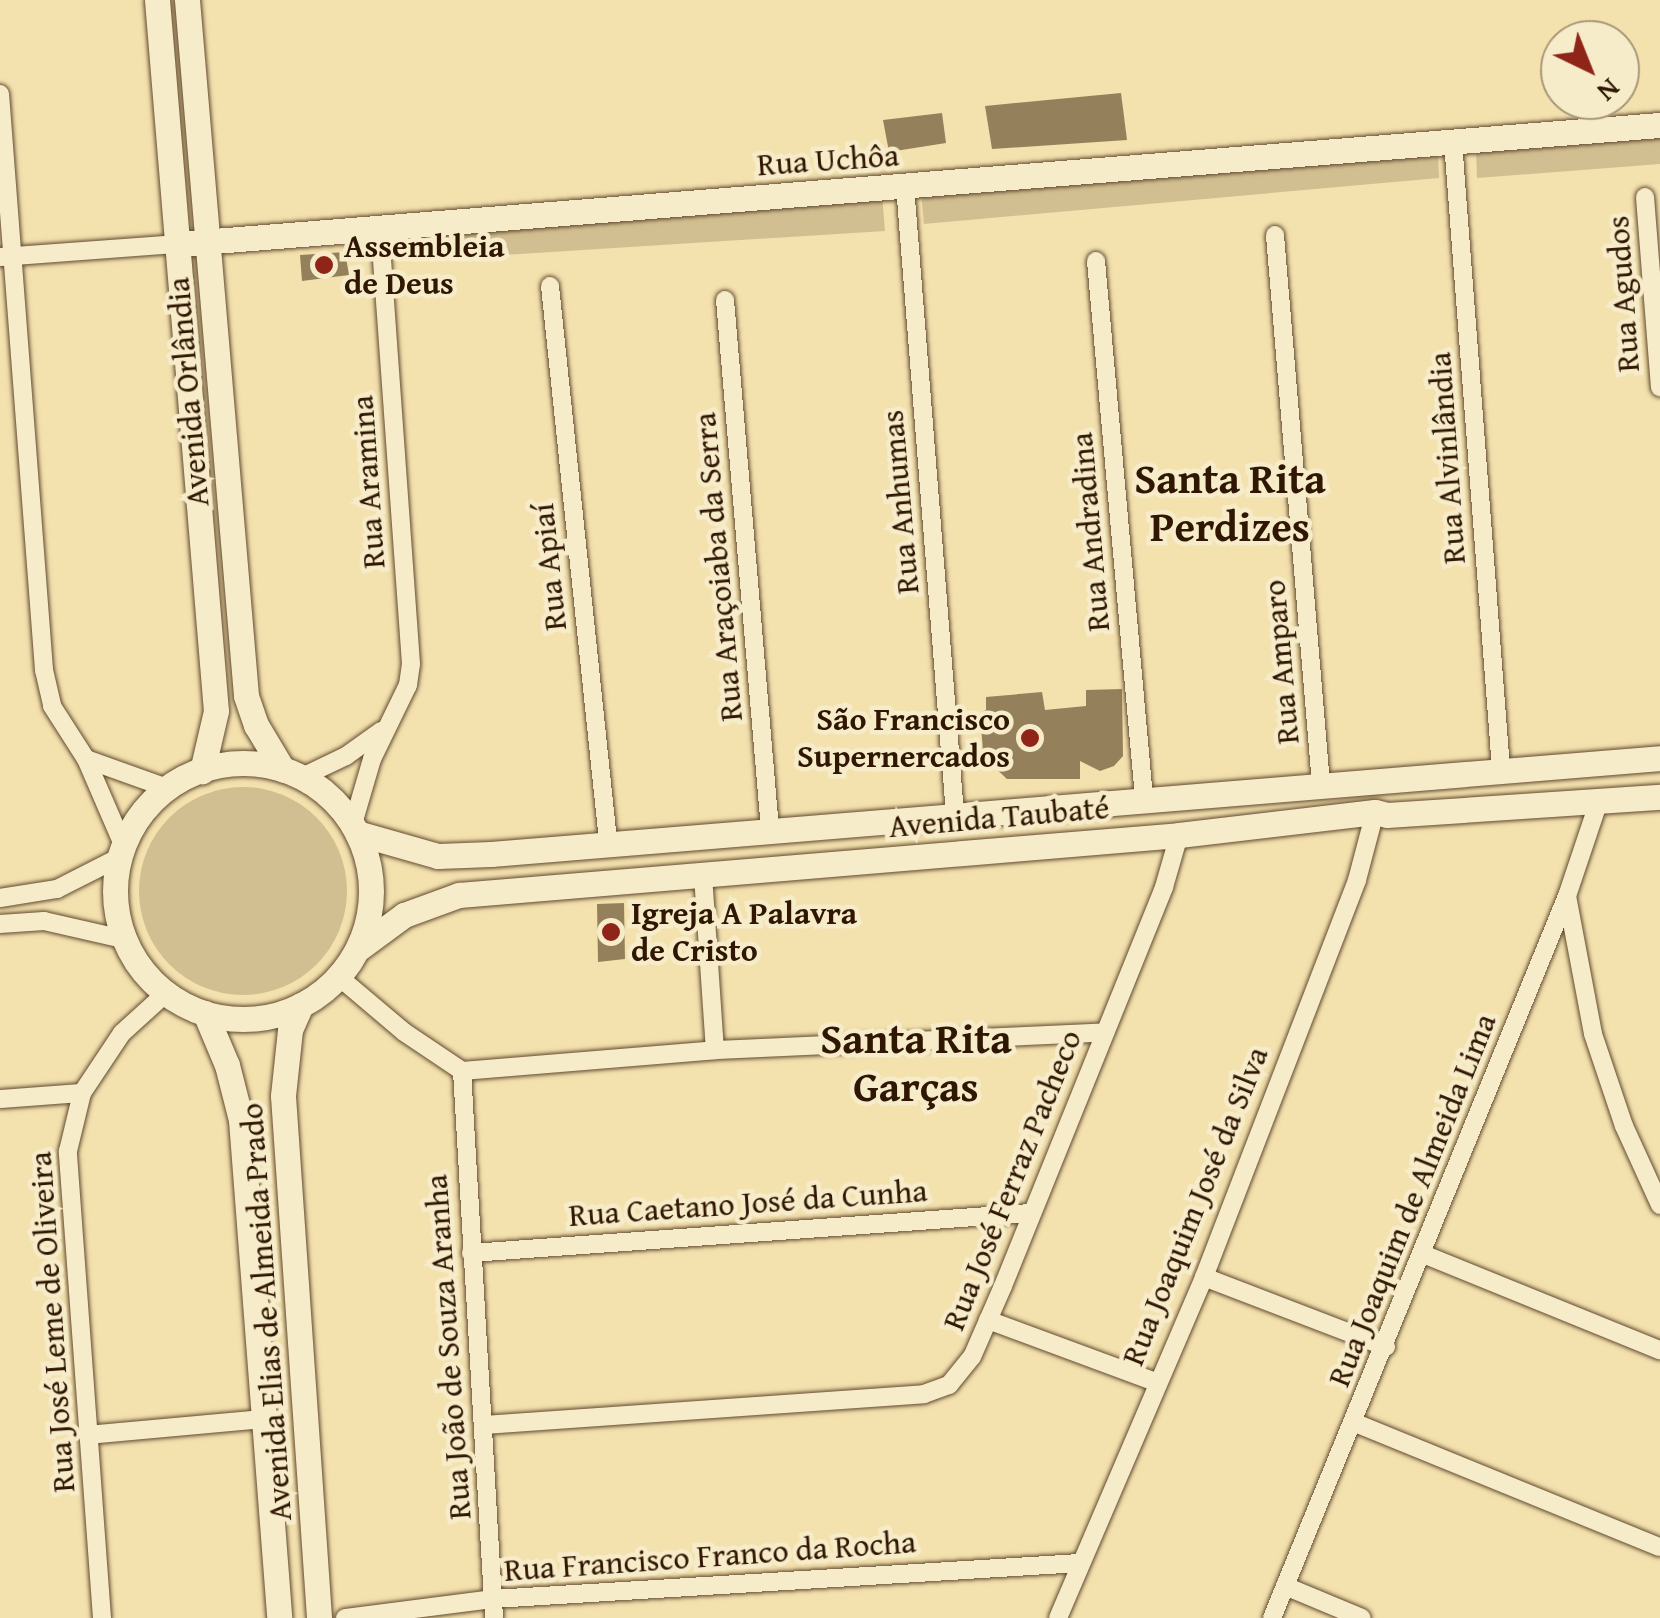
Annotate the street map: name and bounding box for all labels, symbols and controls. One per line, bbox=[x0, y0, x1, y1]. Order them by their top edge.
north arrow bbox=[1540, 20, 1640, 120]
text: N bbox=[1589, 69, 1630, 112]
street label: Rua Uchôa bbox=[756, 136, 900, 184]
street label: Rua Agudos bbox=[1598, 215, 1648, 373]
place label: Assembleia de Deus bbox=[344, 228, 505, 303]
marker: Assembleia de Deus bbox=[313, 254, 335, 276]
street label: Avenida Orlândia bbox=[159, 276, 217, 508]
street label: Rua Alvinlândia bbox=[1420, 351, 1474, 565]
street label: Rua Aramina bbox=[343, 394, 393, 570]
street label: Rua Anhumas bbox=[873, 408, 927, 596]
street label: Rua Araçoiaba da Serra bbox=[685, 411, 751, 723]
street label: Rua Andradina bbox=[1062, 431, 1118, 633]
district label: Santa Rita Perdizes bbox=[1134, 453, 1326, 552]
street label: Rua Apiaí bbox=[523, 502, 575, 632]
street label: Rua Amparo bbox=[1255, 578, 1307, 746]
place label: São Francisco Supernercados bbox=[797, 701, 1010, 776]
marker: São Francisco Supernercados bbox=[1019, 727, 1041, 749]
street label: Avenida Taubaté bbox=[887, 788, 1111, 846]
place label: Igreja A Palavra de Cristo bbox=[631, 895, 857, 970]
marker: Igreja A Palavra de Cristo bbox=[600, 921, 622, 943]
street label: Rua Joaquim de Almeida Lima bbox=[1320, 1008, 1504, 1392]
district label: Santa Rita Garças bbox=[820, 1013, 1012, 1112]
street label: Rua José Ferraz Pacheco bbox=[934, 1024, 1090, 1336]
street label: Rua Joaquim José da Silva bbox=[1113, 1041, 1277, 1371]
street label: Avenida Elias de Almeida Prado bbox=[232, 1102, 300, 1522]
street label: Rua José Leme de Oliveira bbox=[21, 1150, 83, 1494]
street label: Rua Caetano José da Cunha bbox=[567, 1171, 929, 1235]
street label: Rua João de Souza Aranha bbox=[417, 1173, 479, 1521]
street label: Rua Francisco Franco da Rocha bbox=[503, 1522, 917, 1590]

